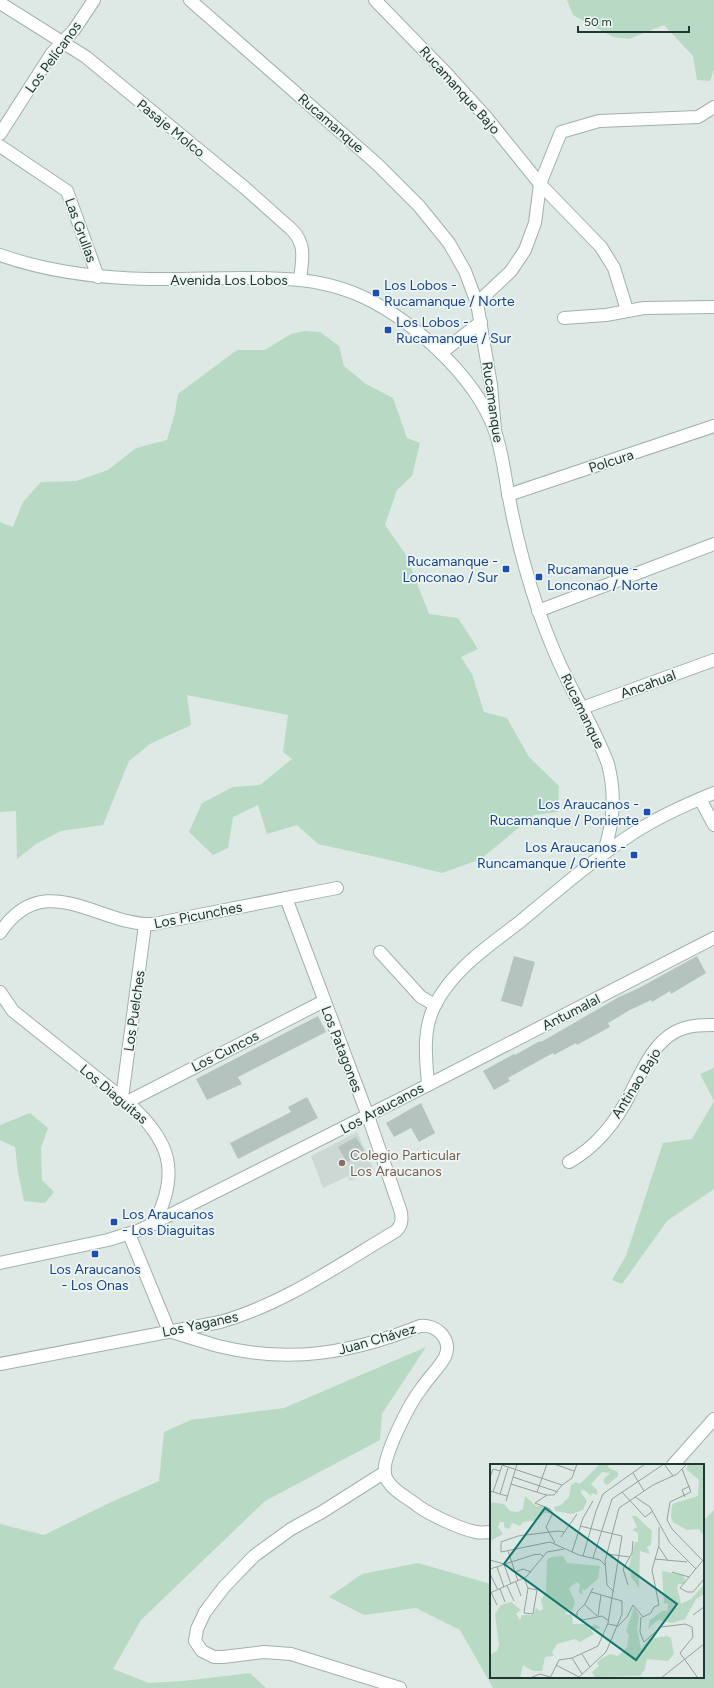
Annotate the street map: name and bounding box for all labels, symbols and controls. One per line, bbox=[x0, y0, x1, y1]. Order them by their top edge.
scale bar bbox=[578, 8, 689, 34]
text: 50 m bbox=[584, 15, 612, 29]
street label: Los Pelícanos bbox=[22, 18, 85, 96]
street label: Rucamanque Bajo bbox=[416, 43, 504, 138]
street label: Rucamanque bbox=[294, 90, 367, 157]
street label: Pasaje Molco bbox=[133, 96, 208, 161]
street label: Las Grullas bbox=[61, 196, 100, 265]
street label: Avenida Los Lobos bbox=[170, 272, 288, 289]
place label: Los Lobos - Rucamanque / Norte bbox=[384, 277, 515, 310]
marker: Los Lobos - Rucamanque / Norte bbox=[371, 288, 381, 298]
place label: Los Lobos - Rucamanque / Sur bbox=[396, 314, 511, 347]
marker: Los Lobos - Rucamanque / Sur bbox=[383, 325, 393, 335]
street label: Rucamanque bbox=[478, 360, 507, 444]
street label: Polcura bbox=[586, 446, 636, 477]
place label: Rucamanque - Lonconao / Sur bbox=[403, 553, 498, 586]
place label: Rucamanque - Lonconao / Norte bbox=[547, 561, 658, 594]
marker: Rucamanque - Lonconao / Sur bbox=[501, 564, 511, 574]
marker: Rucamanque - Lonconao / Norte bbox=[534, 572, 544, 582]
street label: Ancahual bbox=[618, 667, 678, 702]
street label: Rucamanque bbox=[557, 671, 608, 752]
place label: Los Araucanos - Rucamanque / Poniente bbox=[489, 796, 639, 829]
marker: Los Araucanos - Rucamanque / Poniente bbox=[642, 807, 652, 817]
place label: Los Araucanos - Runcamanque / Oriente bbox=[477, 839, 626, 872]
marker: Los Araucanos - Runcamanque / Oriente bbox=[629, 850, 639, 860]
street label: Los Picunches bbox=[153, 899, 244, 932]
street label: Los Puelches bbox=[120, 970, 149, 1053]
street label: Antumalal bbox=[539, 991, 603, 1034]
street label: Los Patagones bbox=[317, 1004, 366, 1095]
street label: Los Cuncos bbox=[189, 1027, 262, 1076]
street label: Antinao Bajo bbox=[608, 1045, 665, 1122]
street label: Los Diaguitas bbox=[76, 1061, 151, 1128]
street label: Los Araucanos bbox=[338, 1079, 427, 1137]
place label: Colegio Particular Los Araucanos bbox=[350, 1147, 461, 1180]
marker: Colegio Particular Los Araucanos bbox=[337, 1158, 347, 1168]
place label: Los Araucanos - Los Diaguitas bbox=[122, 1206, 215, 1239]
marker: Los Araucanos - Los Diaguitas bbox=[109, 1217, 119, 1227]
marker: Los Araucanos - Los Onas bbox=[90, 1249, 100, 1259]
place label: Los Araucanos - Los Onas bbox=[49, 1261, 141, 1294]
street label: Los Yaganes bbox=[160, 1308, 240, 1341]
street label: Juan Chávez bbox=[336, 1320, 418, 1359]
inset map bbox=[490, 1464, 704, 1678]

